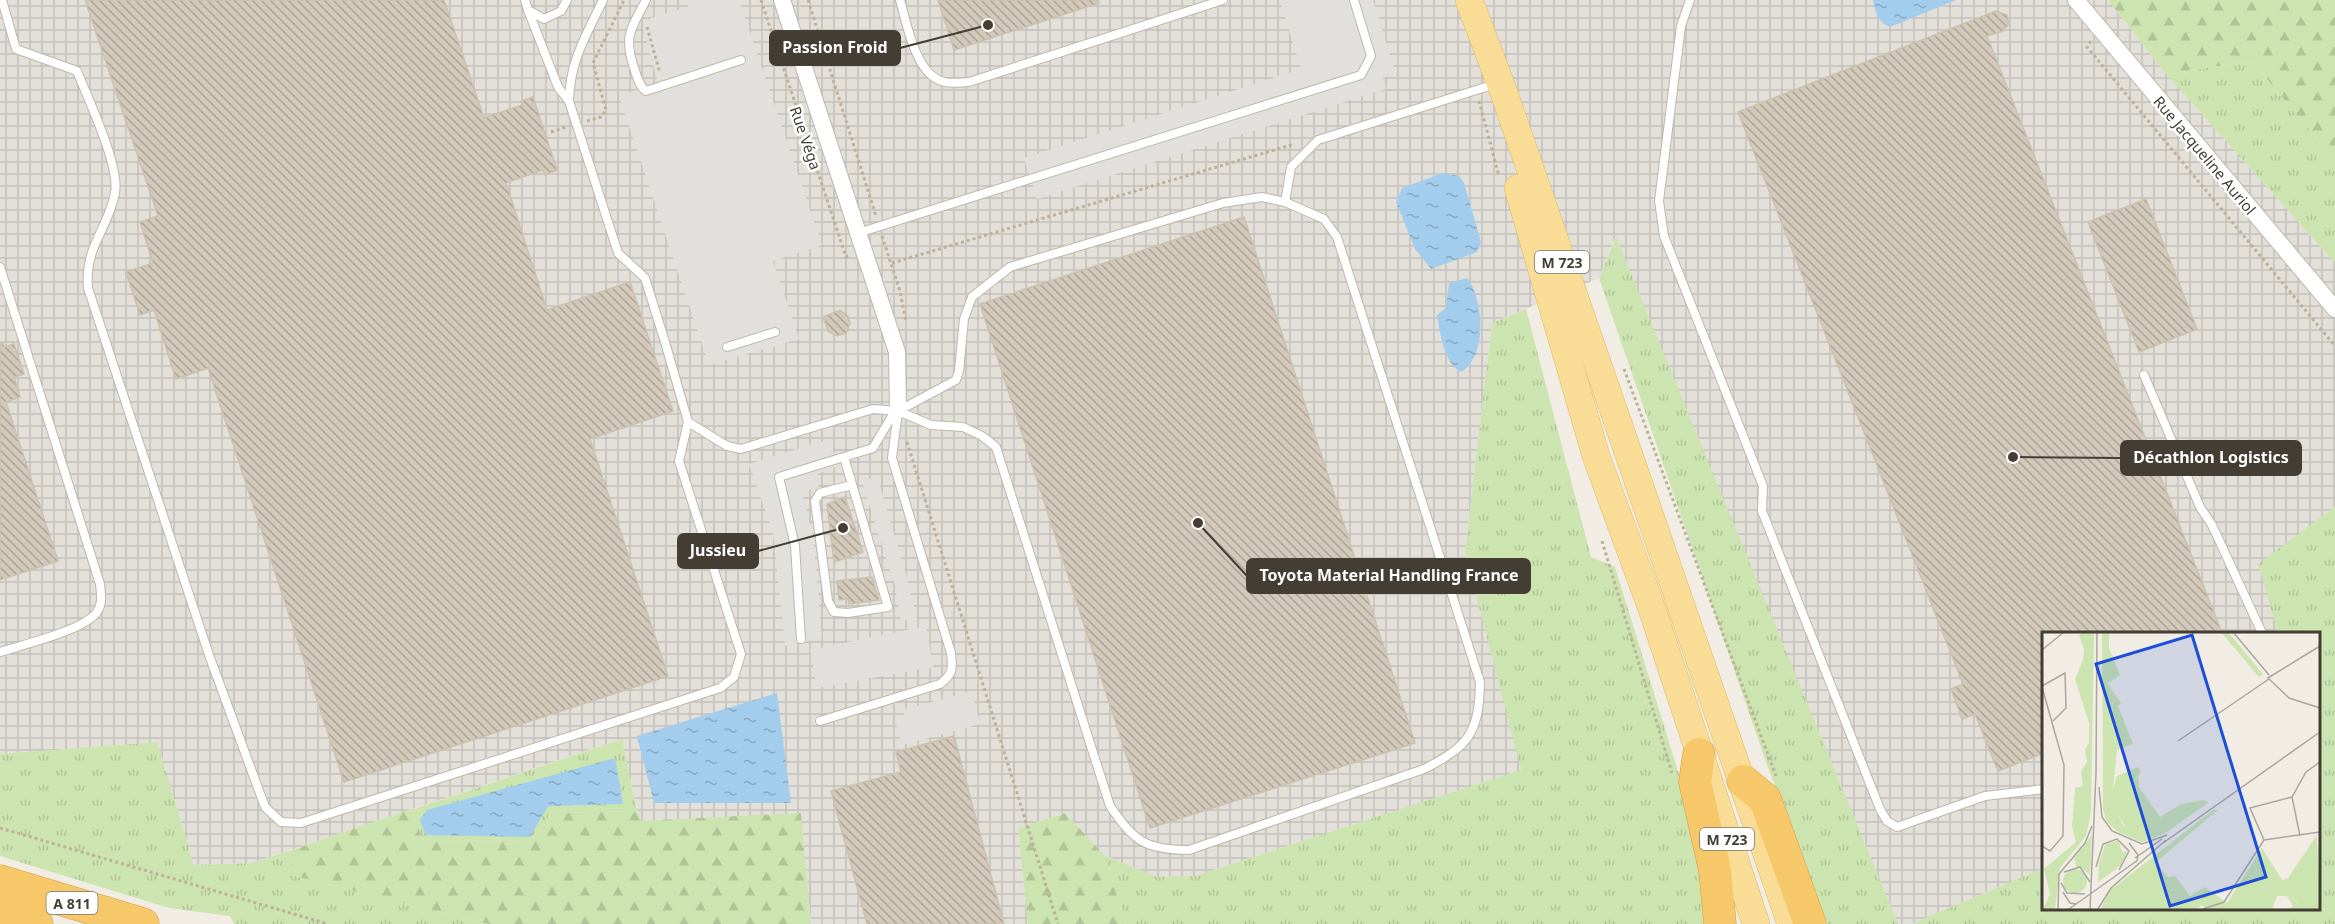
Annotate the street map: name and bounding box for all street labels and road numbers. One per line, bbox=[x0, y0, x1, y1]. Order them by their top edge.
street label: Rue Jacqueline Auriol bbox=[2149, 92, 2261, 218]
street label: Rue Véga bbox=[786, 104, 826, 172]
road number: M 723 bbox=[1535, 251, 1589, 273]
road number: M 723 bbox=[1700, 828, 1754, 850]
road number: A 811 bbox=[46, 892, 98, 914]

